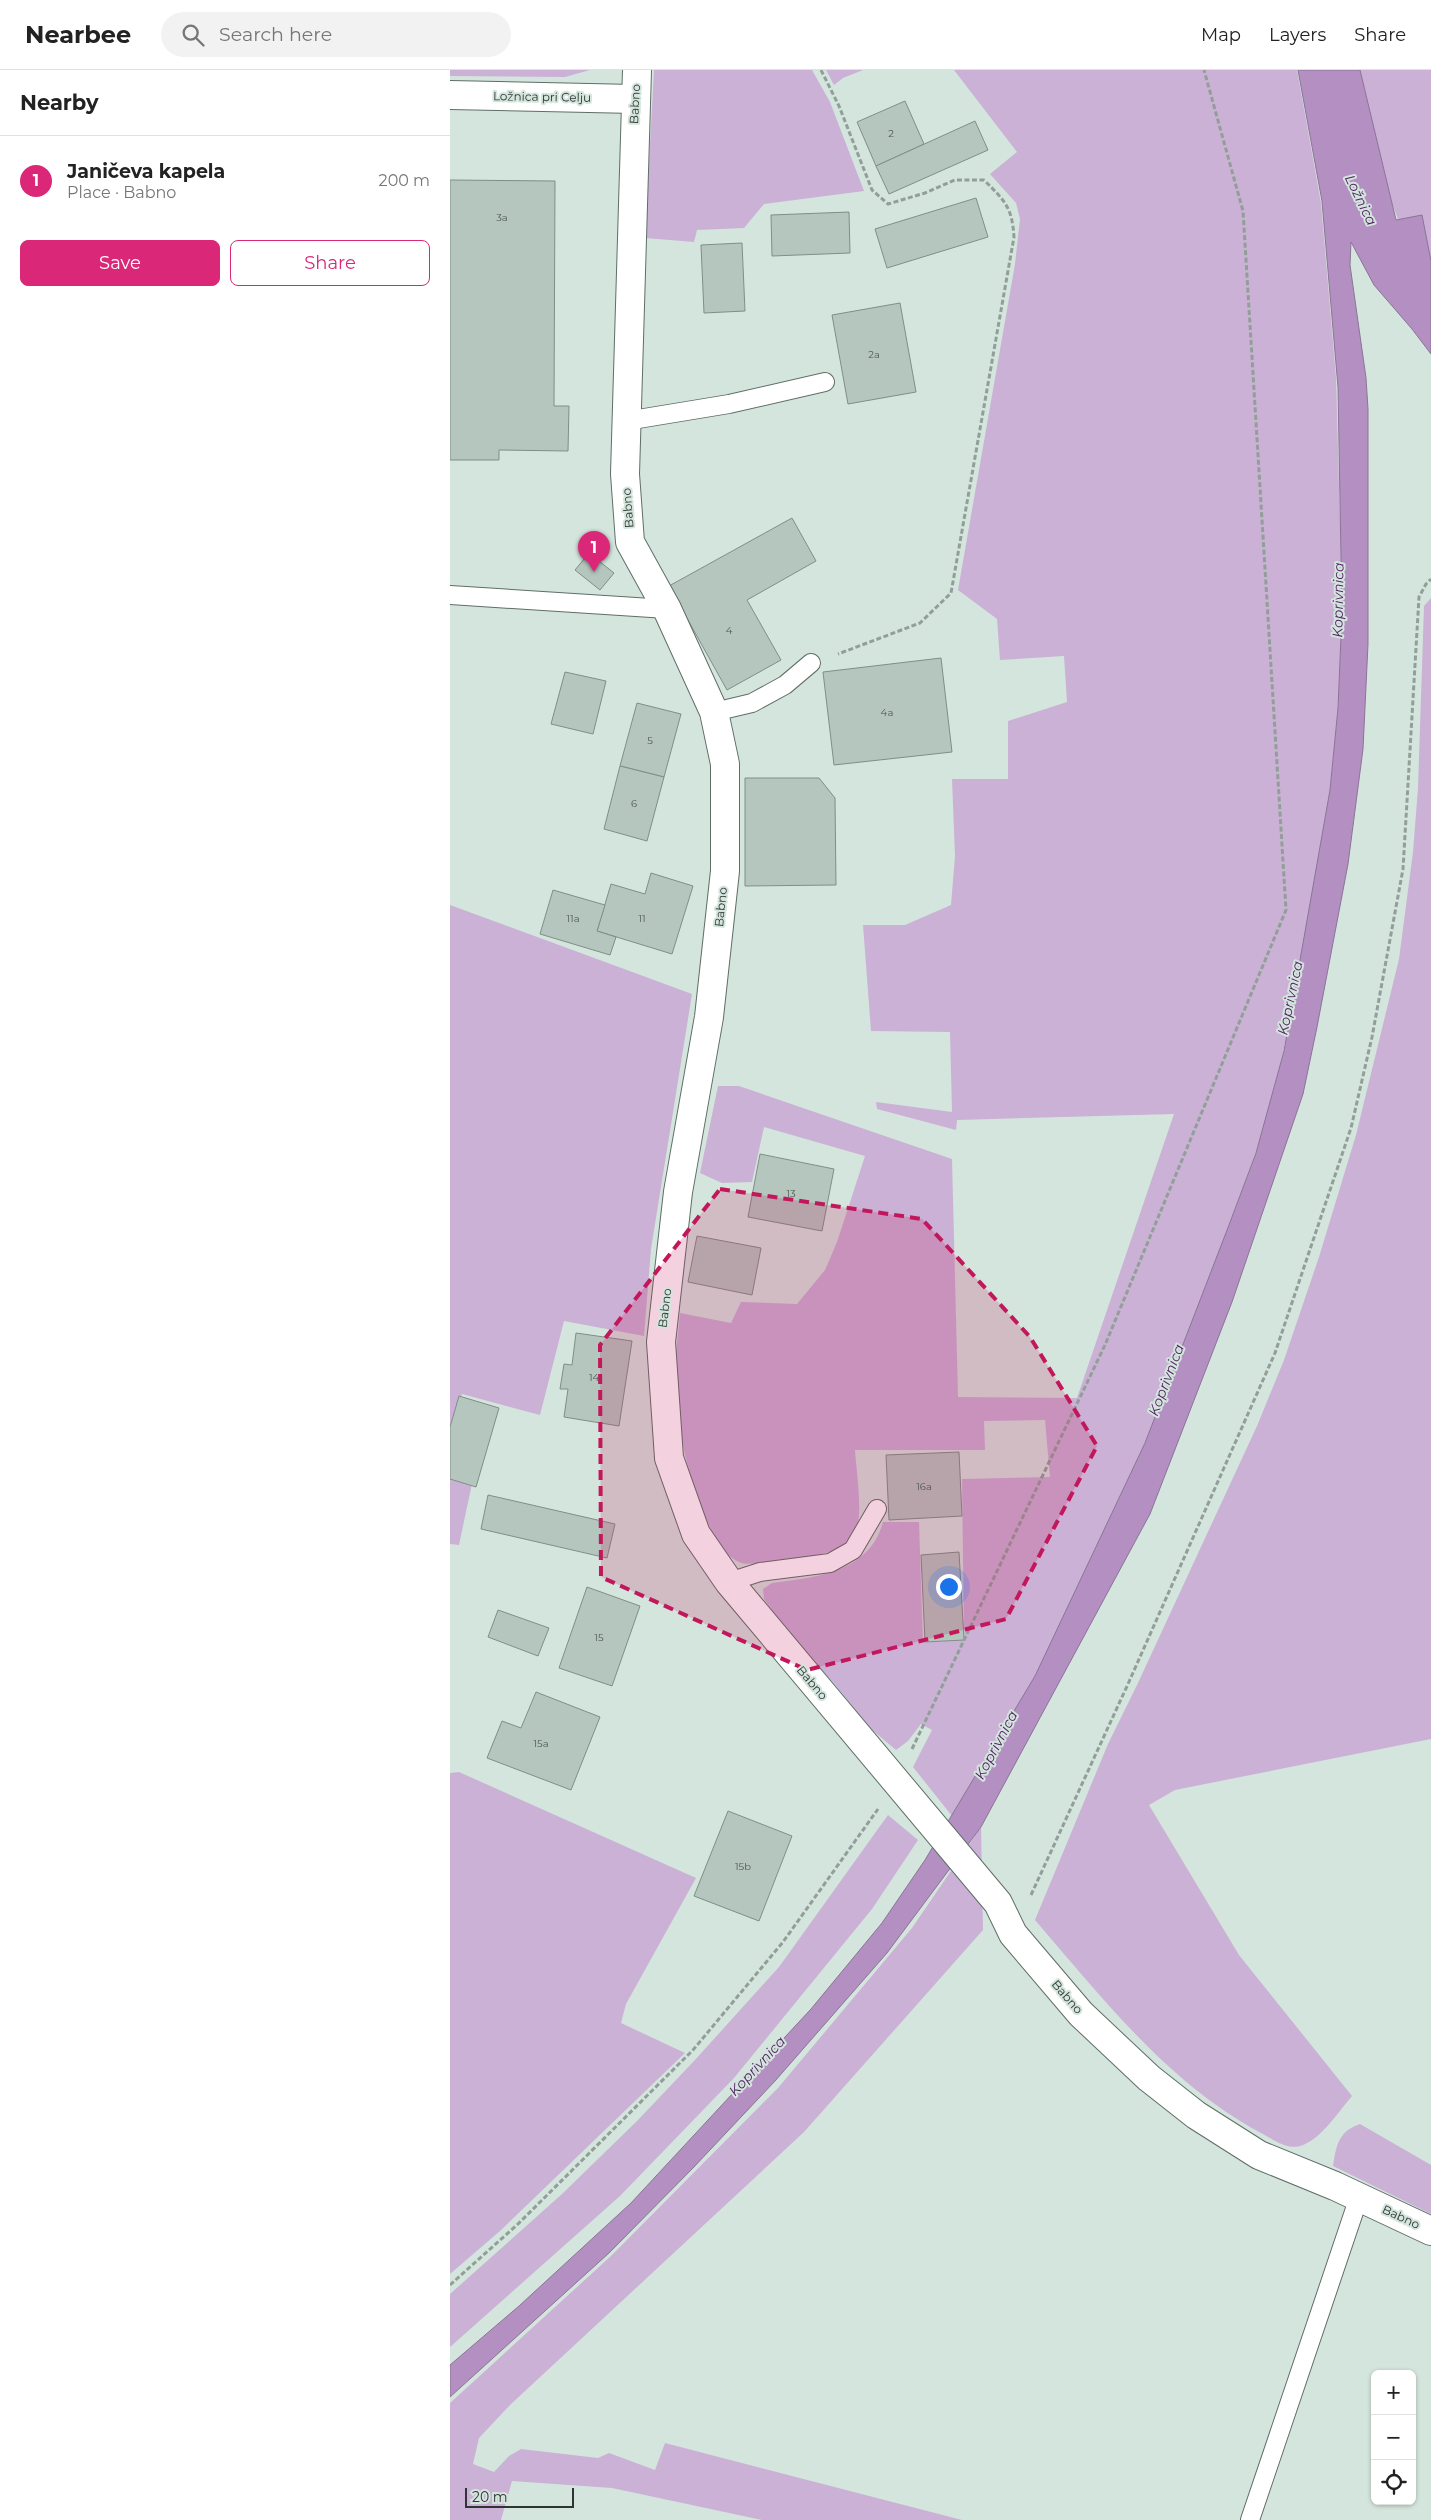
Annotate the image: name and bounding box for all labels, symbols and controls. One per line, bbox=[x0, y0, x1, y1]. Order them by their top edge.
search box bbox=[161, 12, 511, 57]
text: Nearbee bbox=[25, 20, 131, 49]
icon: search bbox=[179, 21, 207, 49]
text: Search here bbox=[219, 23, 332, 46]
text: Map bbox=[1201, 24, 1241, 46]
text: Layers bbox=[1269, 24, 1326, 46]
text: Share bbox=[1354, 24, 1406, 46]
street label: Babno bbox=[626, 84, 643, 124]
street label: Ložnica pri Celju bbox=[493, 88, 591, 105]
text: Nearby bbox=[20, 90, 99, 115]
house number: 2 bbox=[888, 127, 894, 140]
text: Janičeva kapela bbox=[67, 160, 225, 183]
text: 1 bbox=[33, 171, 39, 190]
text: 200 m bbox=[379, 171, 430, 190]
water label: Ložnica bbox=[1341, 172, 1381, 228]
text: Place · Babno bbox=[67, 183, 176, 202]
house number: 3a bbox=[496, 211, 508, 224]
button: Save bbox=[20, 240, 220, 286]
button: Share bbox=[230, 240, 430, 286]
house number: 2a bbox=[868, 348, 880, 361]
street label: Babno bbox=[619, 488, 636, 528]
pin: 1 bbox=[578, 531, 610, 572]
water label: Koprivnica bbox=[1328, 562, 1348, 638]
house number: 4 bbox=[726, 624, 733, 637]
house number: 4a bbox=[881, 706, 893, 719]
house number: 5 bbox=[647, 734, 653, 747]
house number: 6 bbox=[631, 797, 637, 810]
street label: Babno bbox=[711, 886, 730, 928]
house number: 11a bbox=[566, 912, 580, 925]
house number: 11 bbox=[638, 912, 646, 925]
water label: Koprivnica bbox=[1273, 959, 1307, 1037]
house number: 13 bbox=[786, 1187, 796, 1200]
street label: Babno bbox=[655, 1287, 674, 1329]
water label: Koprivnica bbox=[1144, 1342, 1188, 1418]
house number: 14 bbox=[589, 1371, 599, 1384]
house number: 16a bbox=[916, 1480, 932, 1493]
your location bbox=[936, 1574, 962, 1600]
house number: 15 bbox=[594, 1631, 604, 1644]
street label: Babno bbox=[794, 1663, 831, 1703]
water label: Koprivnica bbox=[970, 1708, 1022, 1782]
house number: 15a bbox=[533, 1737, 549, 1750]
house number: 15b bbox=[735, 1860, 751, 1873]
street label: Babno bbox=[1049, 1977, 1086, 2017]
water label: Koprivnica bbox=[725, 2032, 789, 2100]
street label: Babno bbox=[1380, 2201, 1422, 2232]
map controls bbox=[1371, 2370, 1416, 2505]
button: + bbox=[1371, 2370, 1416, 2415]
button: − bbox=[1371, 2415, 1416, 2460]
button: locate bbox=[1371, 2460, 1416, 2505]
scale bar bbox=[465, 2485, 574, 2508]
text: 20 m bbox=[472, 2488, 508, 2506]

